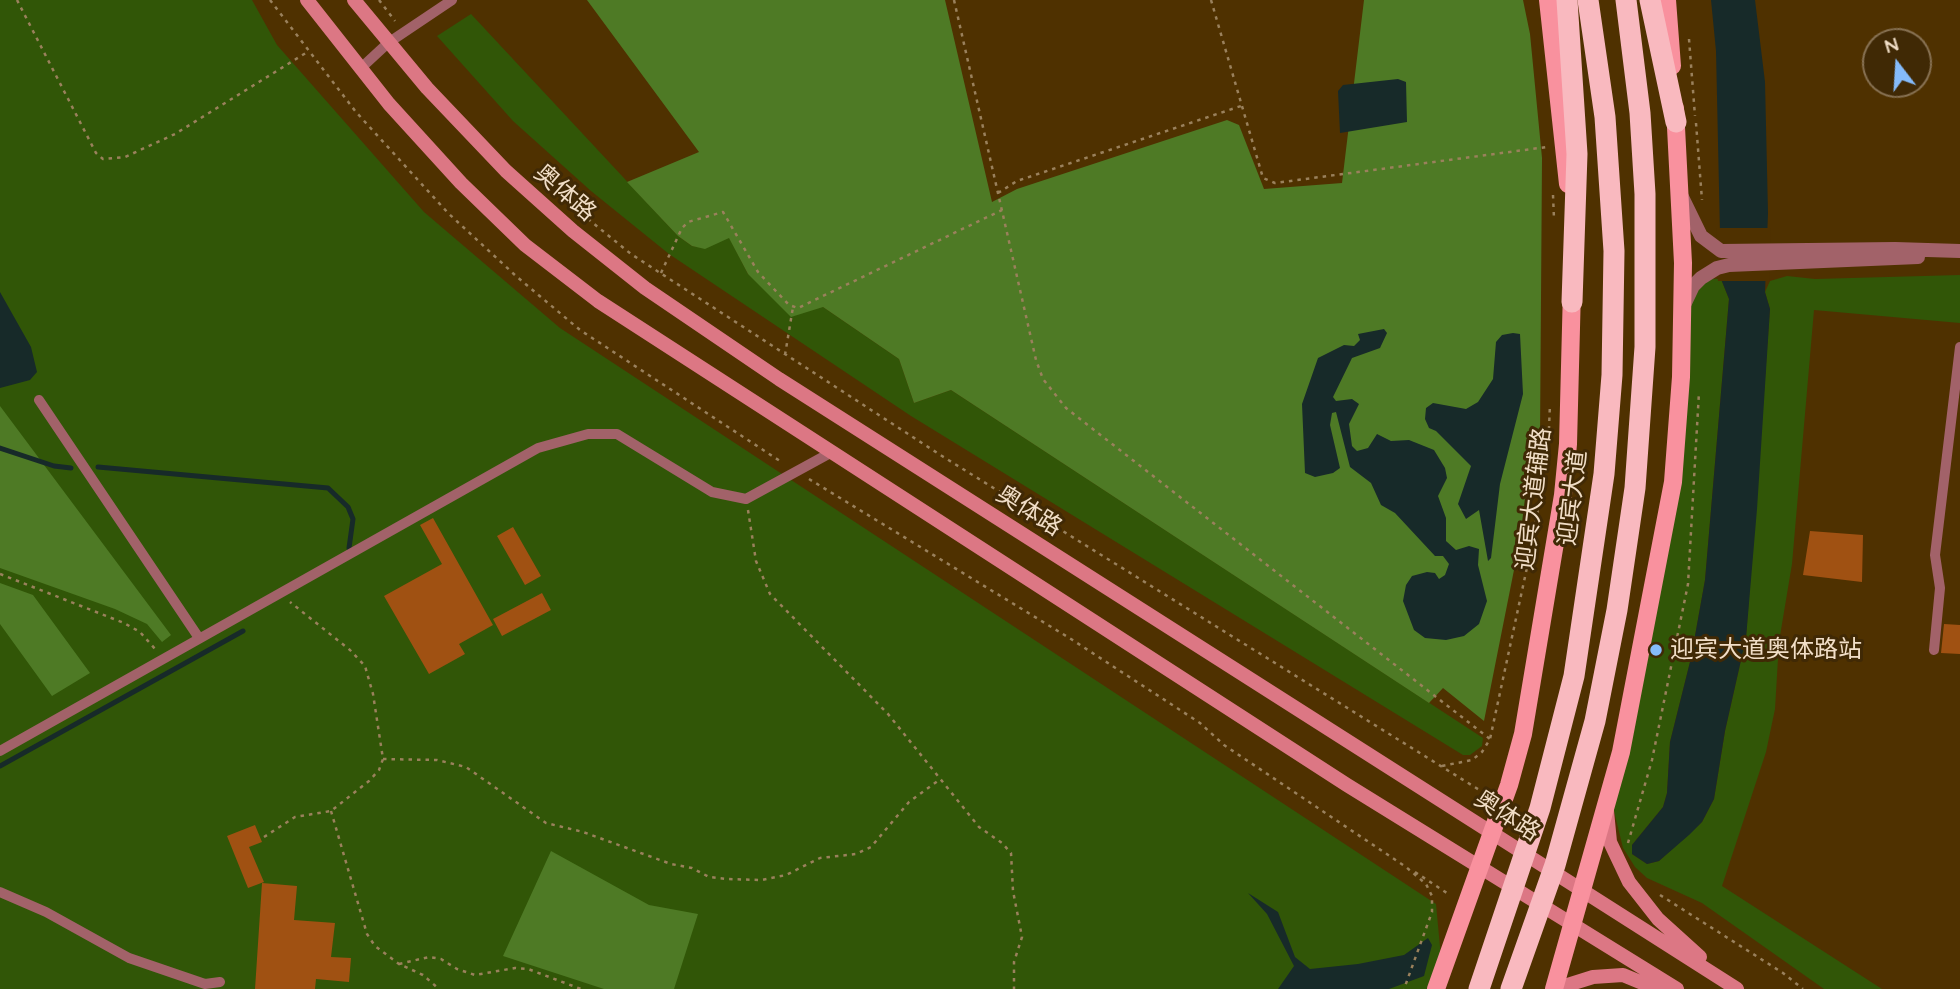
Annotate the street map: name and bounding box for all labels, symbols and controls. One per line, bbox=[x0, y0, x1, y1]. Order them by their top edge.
north arrow bbox=[1862, 28, 1932, 98]
text: N bbox=[1881, 31, 1902, 58]
street label: 奥体路 bbox=[528, 159, 602, 227]
street label: 迎宾大道辅路 bbox=[1511, 426, 1557, 572]
street label: 迎宾大道 bbox=[1553, 449, 1593, 547]
street label: 奥体路 bbox=[991, 480, 1067, 542]
place label: 迎宾大道奥体路站 bbox=[1670, 636, 1862, 664]
marker: 迎宾大道奥体路站 bbox=[1648, 642, 1664, 658]
street label: 奥体路 bbox=[1469, 784, 1545, 848]

